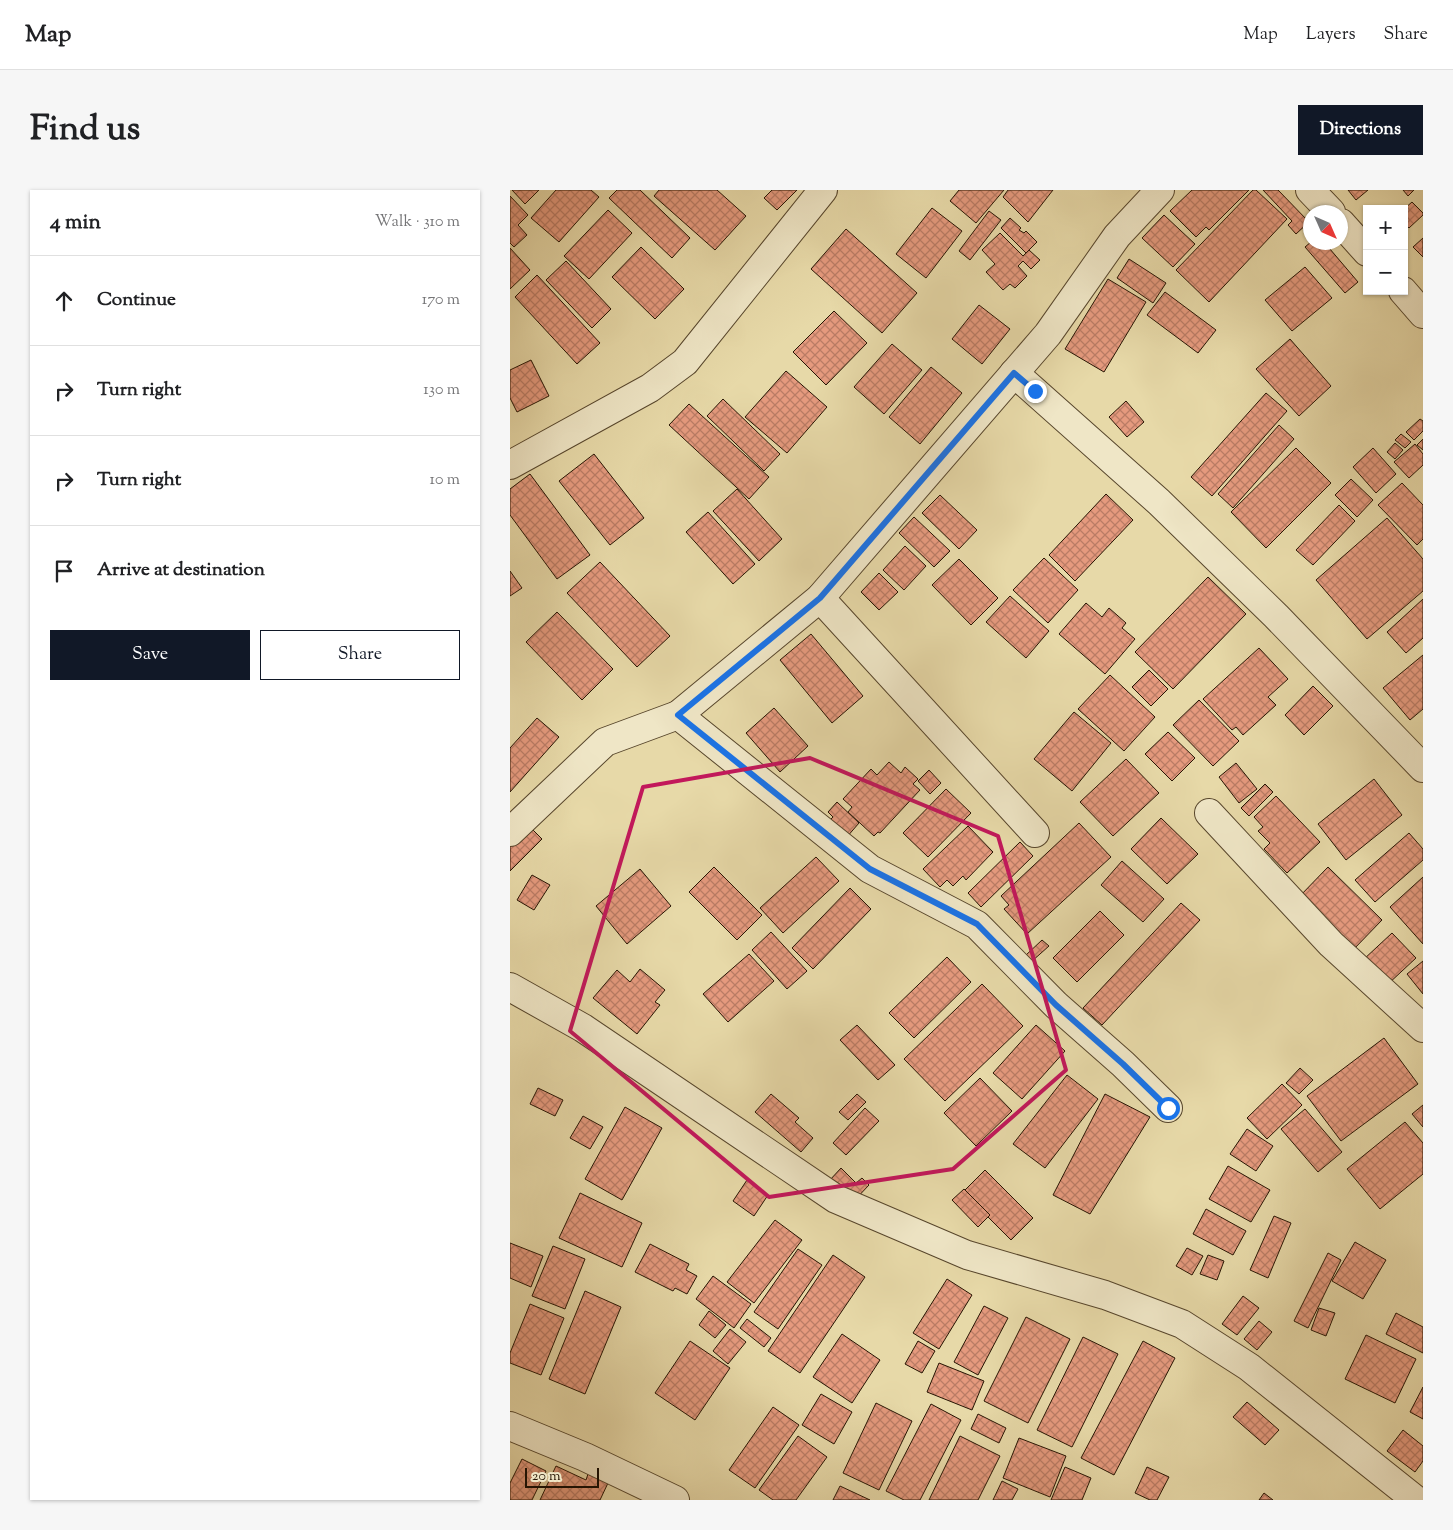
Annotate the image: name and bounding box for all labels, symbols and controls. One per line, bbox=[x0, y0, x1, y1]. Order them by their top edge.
text: Map bbox=[25, 18, 71, 52]
text: Map bbox=[1243, 22, 1278, 48]
text: Layers bbox=[1306, 22, 1356, 48]
text: Share bbox=[1384, 22, 1428, 48]
text: Find us bbox=[30, 105, 140, 156]
button: Directions bbox=[1298, 105, 1423, 155]
north arrow bbox=[1303, 205, 1348, 250]
map controls bbox=[1363, 205, 1408, 295]
button: + bbox=[1363, 205, 1408, 250]
text: 4 min bbox=[50, 208, 101, 238]
text: Walk · 310 m bbox=[375, 211, 460, 234]
button: − bbox=[1363, 250, 1408, 295]
icon: ahead bbox=[50, 287, 78, 315]
text: Continue bbox=[97, 287, 176, 314]
text: 170 m bbox=[422, 289, 460, 312]
icon: right bbox=[50, 377, 78, 405]
text: Turn right bbox=[97, 377, 181, 404]
text: 130 m bbox=[423, 379, 460, 402]
route end bbox=[1024, 380, 1047, 403]
icon: right bbox=[50, 467, 78, 495]
text: Turn right bbox=[97, 467, 181, 494]
text: 10 m bbox=[430, 469, 460, 492]
icon: arrive bbox=[50, 557, 78, 585]
text: Arrive at destination bbox=[97, 557, 265, 584]
button: Save bbox=[50, 630, 250, 680]
button: Share bbox=[260, 630, 460, 680]
route start bbox=[1157, 1097, 1180, 1120]
scale bar bbox=[525, 1465, 599, 1488]
text: 20 m bbox=[532, 1467, 561, 1487]

